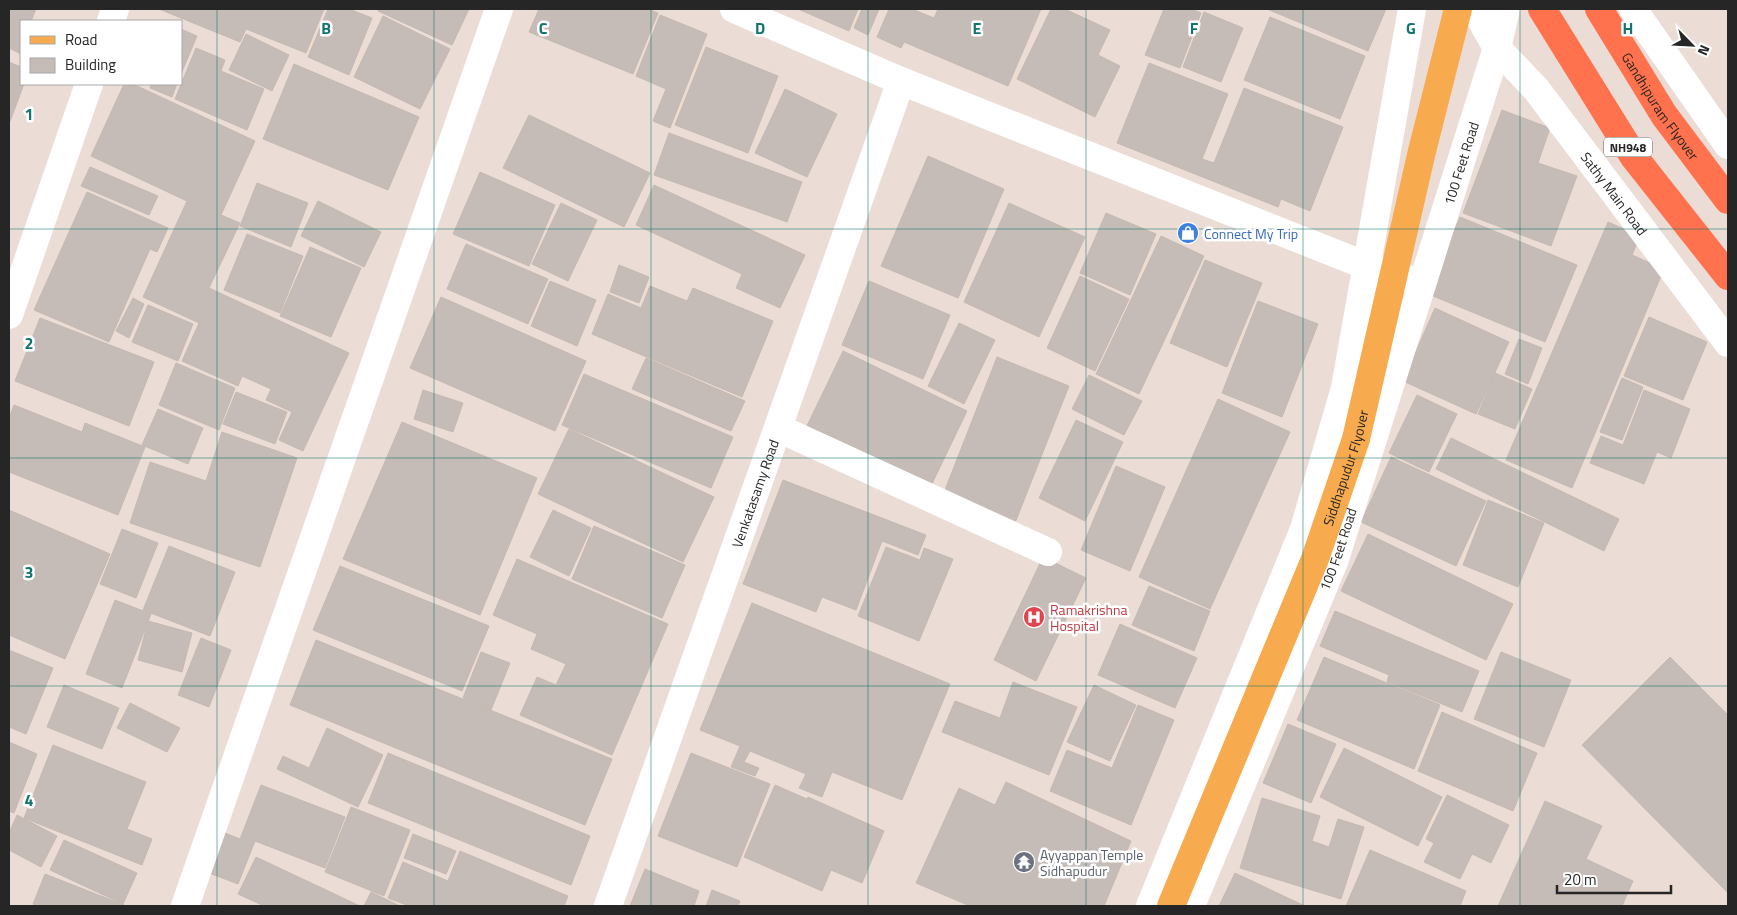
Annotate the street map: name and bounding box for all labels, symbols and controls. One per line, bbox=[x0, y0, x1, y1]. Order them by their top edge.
text: B bbox=[321, 16, 331, 40]
text: C bbox=[539, 16, 548, 40]
text: D bbox=[755, 16, 765, 40]
text: E bbox=[973, 16, 982, 40]
text: F bbox=[1190, 16, 1199, 40]
text: G bbox=[1406, 16, 1416, 40]
text: H bbox=[1623, 16, 1633, 40]
legend bbox=[20, 20, 182, 85]
north arrow bbox=[1667, 20, 1717, 70]
text: Road bbox=[65, 28, 97, 51]
text: N bbox=[1693, 42, 1716, 59]
street label: Gandhipuram Flyover bbox=[1617, 48, 1705, 164]
text: Building bbox=[65, 53, 116, 76]
text: 1 bbox=[25, 102, 33, 126]
street label: 100 Feet Road bbox=[1437, 119, 1484, 207]
road number: NH948 bbox=[1604, 138, 1652, 156]
street label: Sathy Main Road bbox=[1576, 147, 1653, 239]
shop icon: Connect My Trip bbox=[1176, 221, 1200, 245]
place label: Connect My Trip bbox=[1204, 223, 1298, 244]
text: 2 bbox=[25, 331, 33, 355]
street label: Siddhapudur Flyover bbox=[1317, 407, 1373, 528]
street label: Venkatasamy Road bbox=[726, 436, 783, 550]
street label: 100 Feet Road bbox=[1313, 505, 1361, 593]
text: 3 bbox=[25, 560, 33, 584]
place label: Ramakrishna Hospital bbox=[1050, 599, 1128, 636]
hospital icon: Ramakrishna Hospital bbox=[1022, 605, 1046, 629]
text: 4 bbox=[25, 788, 34, 812]
place label: Ayyappan Temple Sidhapudur bbox=[1040, 844, 1143, 881]
temple icon: Ayyappan Temple Sidhapudur bbox=[1012, 850, 1036, 874]
scale bar bbox=[1557, 862, 1671, 894]
text: 20 m bbox=[1564, 868, 1597, 891]

